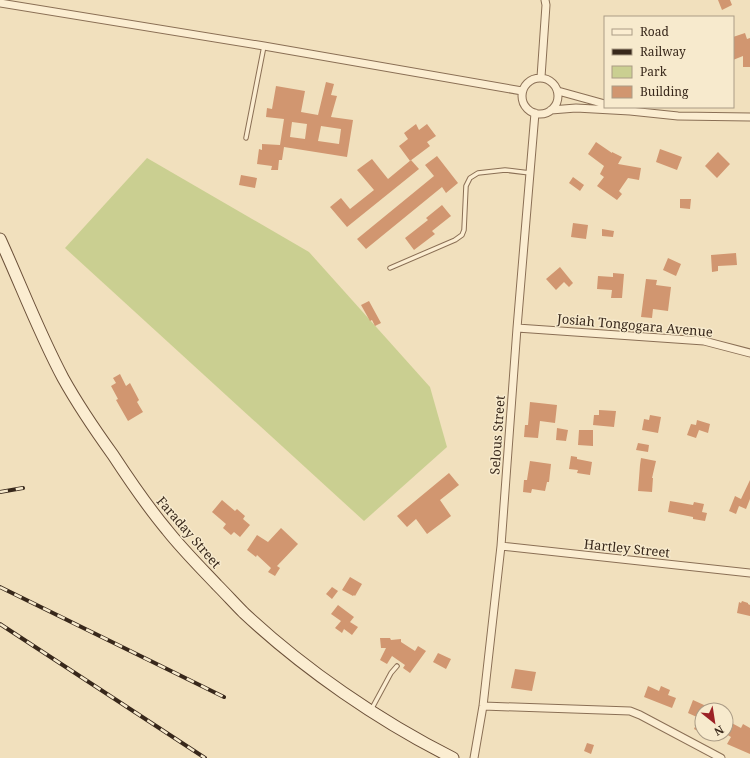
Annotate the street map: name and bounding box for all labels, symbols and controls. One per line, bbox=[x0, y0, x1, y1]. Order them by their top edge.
legend bbox=[604, 16, 734, 108]
text: Road bbox=[640, 23, 670, 40]
text: Railway bbox=[640, 43, 686, 60]
text: Park bbox=[640, 63, 668, 80]
text: Building bbox=[640, 83, 689, 100]
street label: Josiah Tongogara Avenue bbox=[555, 309, 714, 341]
street label: Selous Street bbox=[485, 394, 509, 475]
street label: Faraday Street bbox=[153, 492, 225, 572]
street label: Hartley Street bbox=[583, 535, 671, 562]
north arrow bbox=[694, 702, 734, 742]
text: N bbox=[711, 722, 727, 740]

